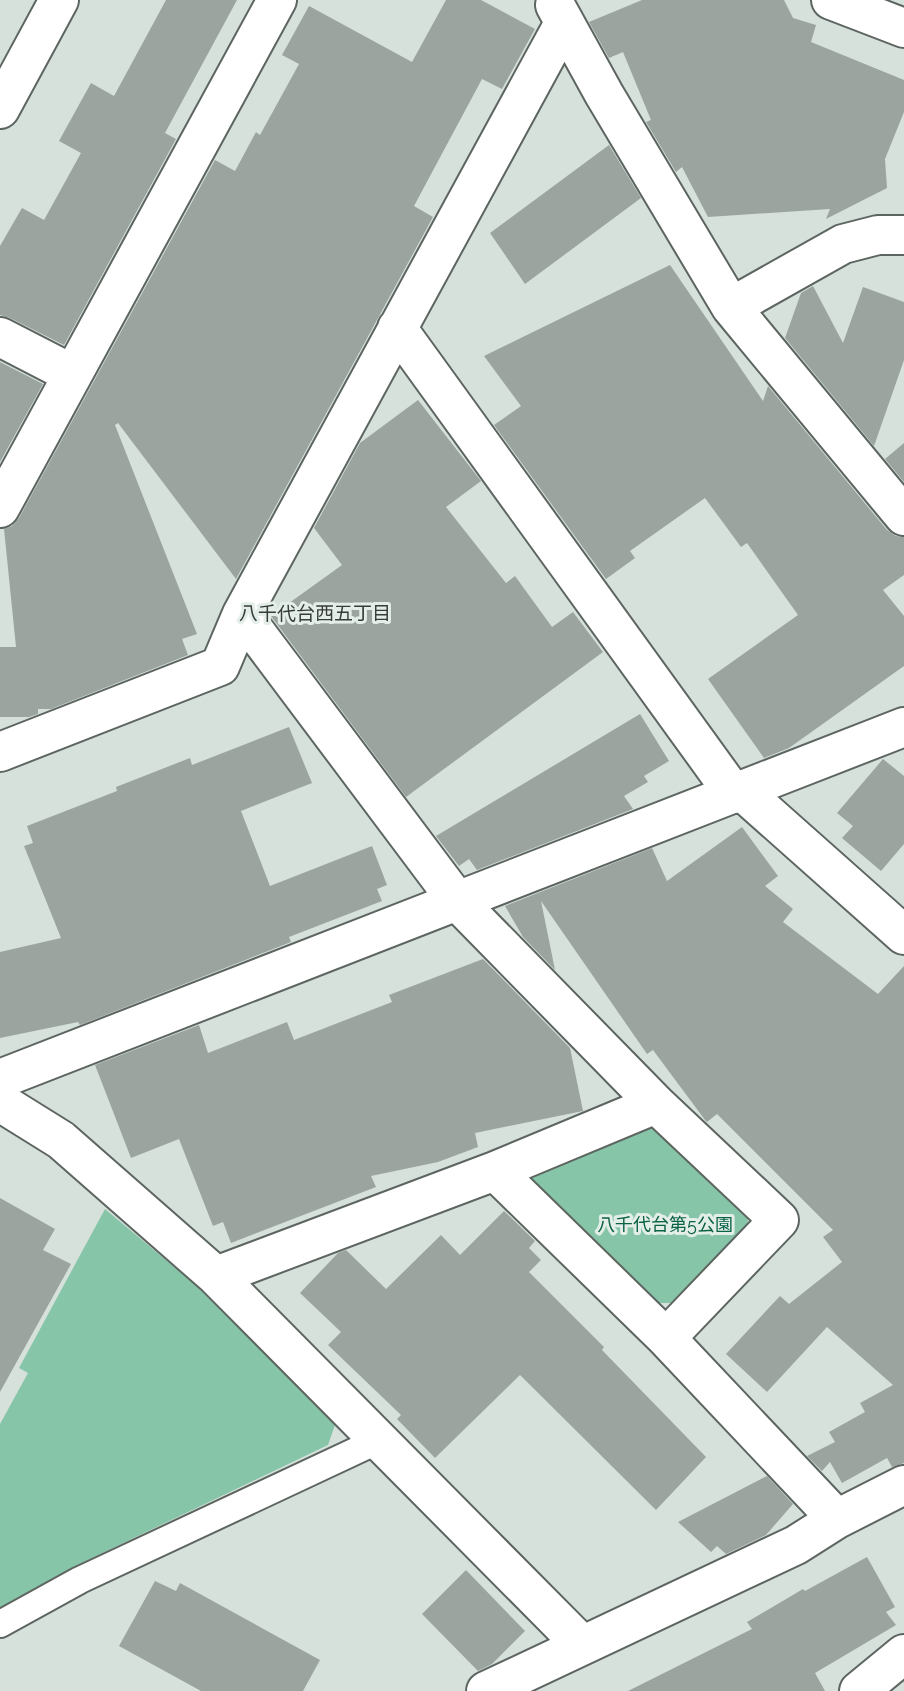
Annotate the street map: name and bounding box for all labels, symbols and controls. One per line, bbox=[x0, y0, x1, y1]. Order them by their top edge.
district label: 八千代台西五丁目 bbox=[239, 602, 391, 624]
park label: 八千代台第5公園 bbox=[597, 1214, 733, 1235]

